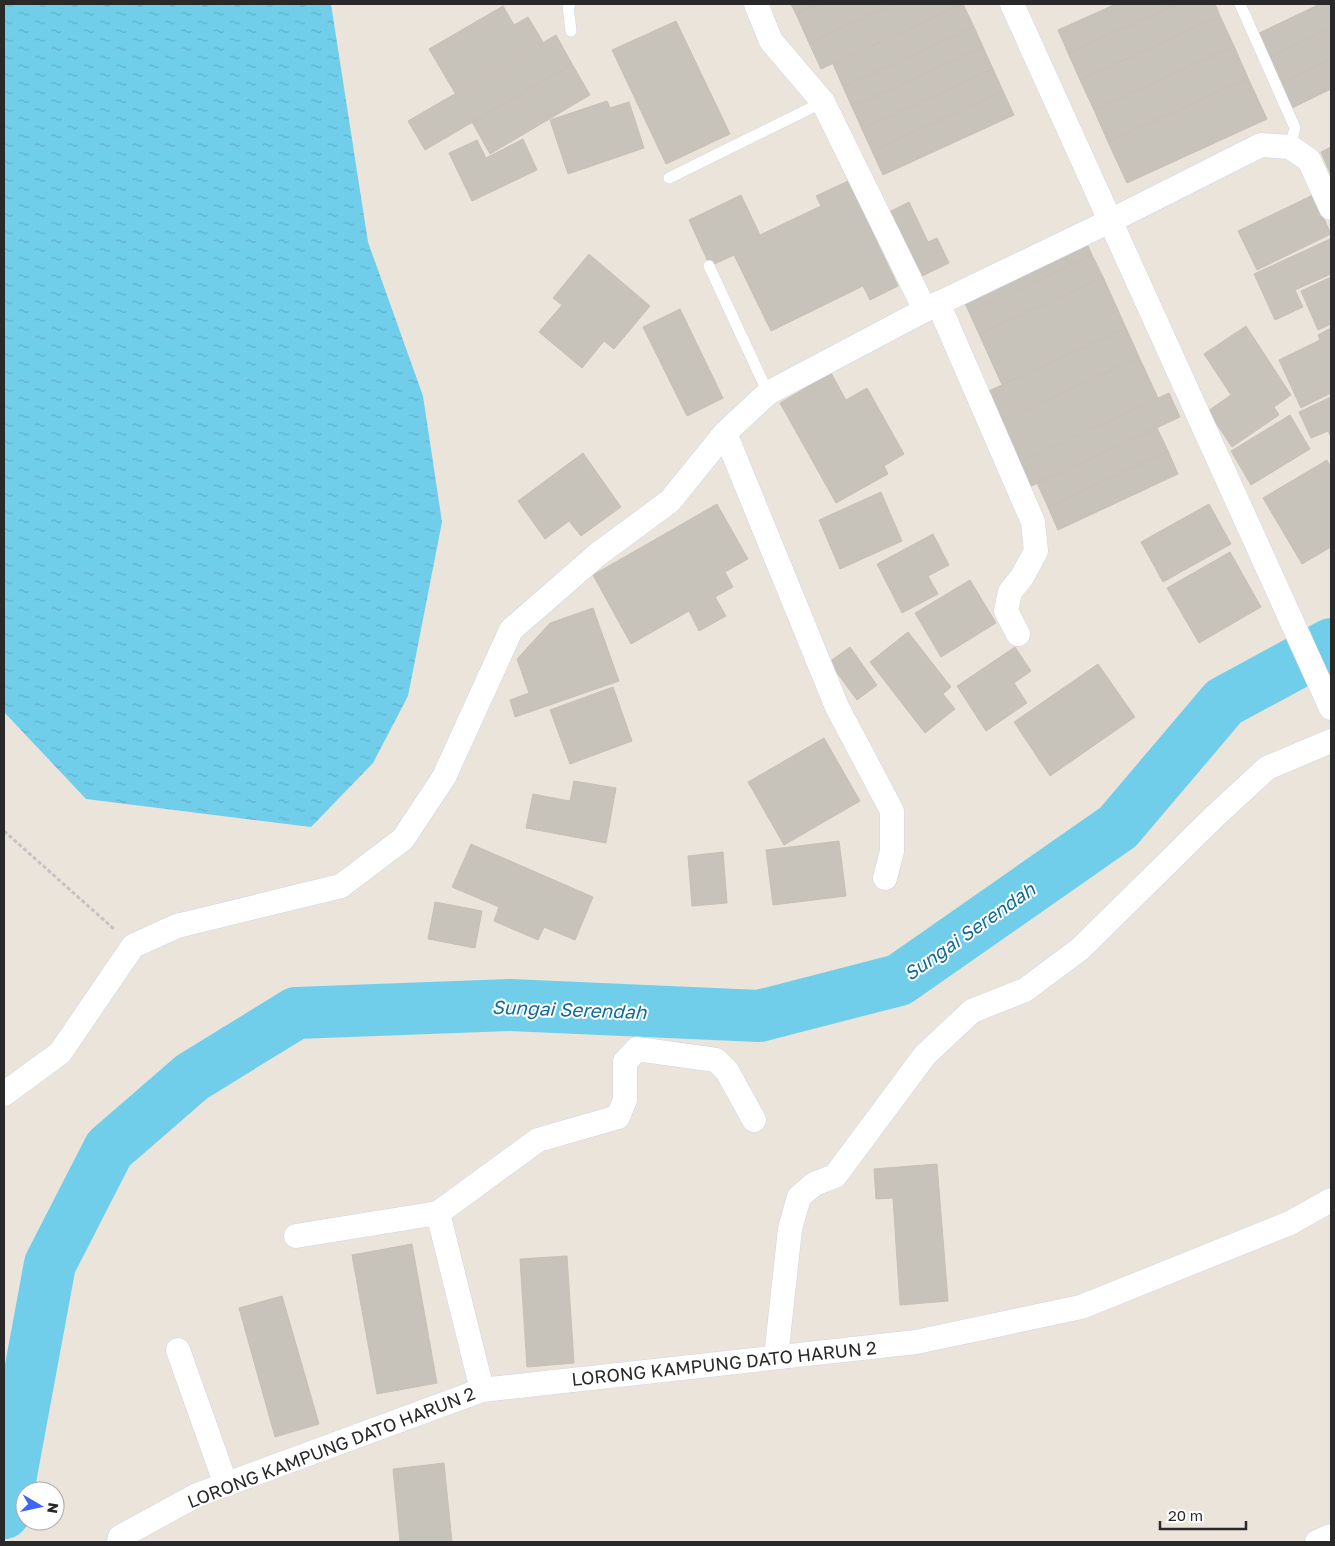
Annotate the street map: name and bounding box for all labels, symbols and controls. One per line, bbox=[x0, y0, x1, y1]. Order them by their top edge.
water label: Sungai Serendah bbox=[899, 876, 1040, 985]
water label: Sungai Serendah bbox=[491, 995, 648, 1023]
street label: LORONG KAMPUNG DATO HARUN 2 bbox=[570, 1336, 878, 1390]
street label: LORONG KAMPUNG DATO HARUN 2 bbox=[184, 1382, 478, 1512]
north arrow bbox=[15, 1481, 65, 1531]
scale bar bbox=[1160, 1498, 1246, 1530]
text: N bbox=[44, 1502, 63, 1515]
text: 20 m bbox=[1168, 1506, 1203, 1524]

